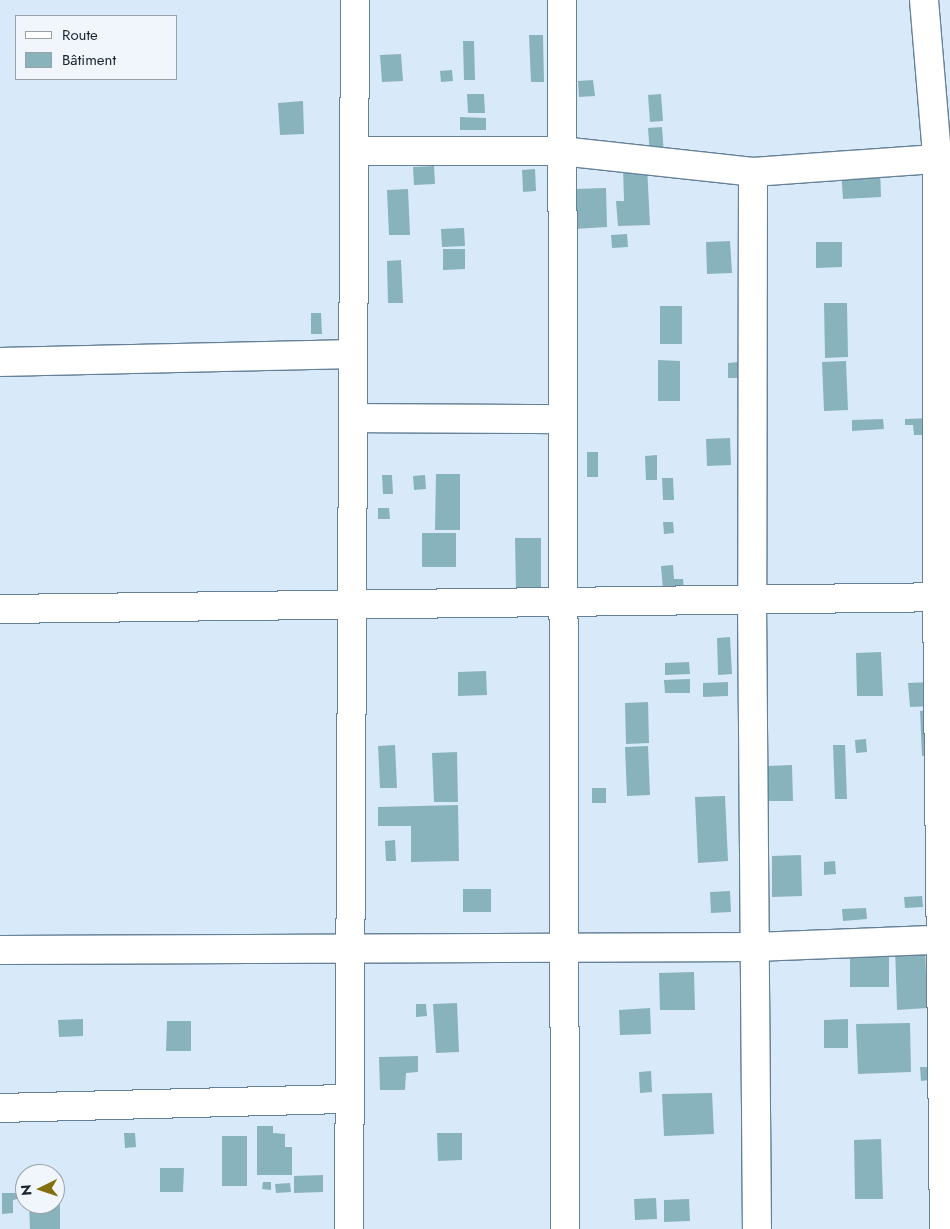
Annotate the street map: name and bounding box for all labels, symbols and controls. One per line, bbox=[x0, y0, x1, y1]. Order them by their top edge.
legend bbox=[15, 15, 178, 80]
text: Route bbox=[62, 24, 98, 46]
text: Bâtiment bbox=[62, 49, 116, 71]
north arrow bbox=[15, 1164, 65, 1214]
text: N bbox=[16, 1184, 36, 1196]

